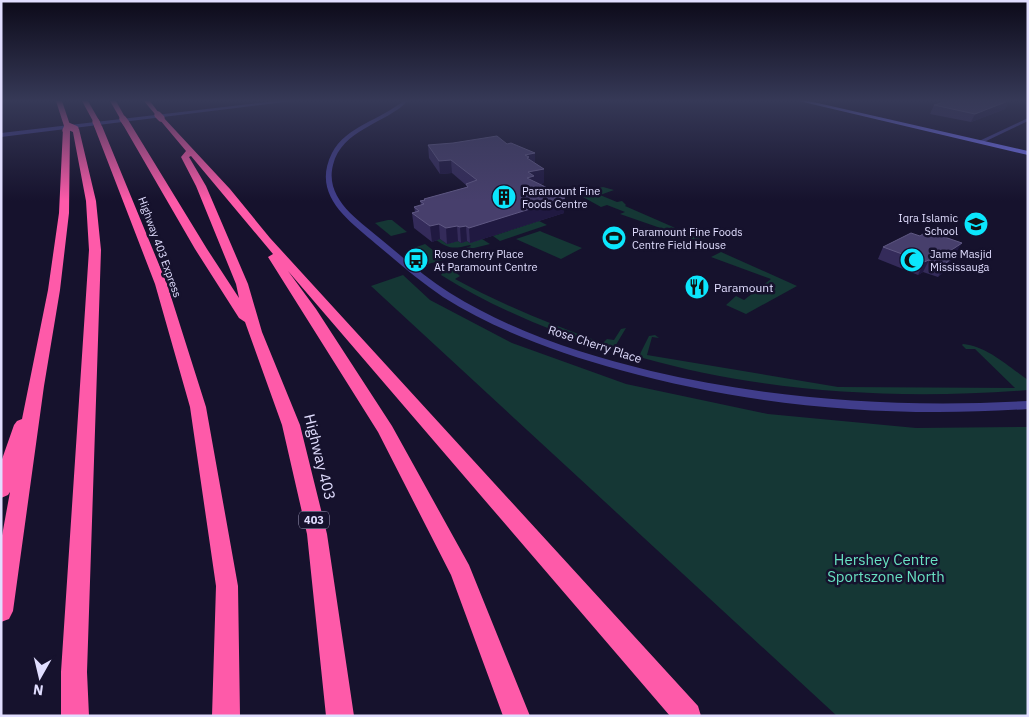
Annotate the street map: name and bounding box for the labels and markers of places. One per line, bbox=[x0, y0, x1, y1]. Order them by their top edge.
building icon: Paramount Fine Foods Centre bbox=[491, 184, 517, 210]
place label: Paramount Fine Foods Centre bbox=[522, 184, 600, 211]
place label: Iqra Islamic School bbox=[898, 211, 958, 238]
school or university icon: Iqra Islamic School bbox=[963, 211, 989, 237]
sports icon: Paramount Fine Foods Centre Field House bbox=[601, 225, 627, 251]
place label: Paramount Fine Foods Centre Field House bbox=[632, 225, 743, 252]
bus stop icon: Rose Cherry Place At Paramount Centre bbox=[403, 247, 429, 273]
place label: Rose Cherry Place At Paramount Centre bbox=[434, 247, 537, 274]
mosque icon: Jame Masjid Mississauga bbox=[899, 247, 925, 273]
place label: Jame Masjid Mississauga bbox=[930, 247, 992, 274]
restaurant icon: Paramount bbox=[684, 274, 710, 300]
place label: Paramount bbox=[714, 280, 773, 295]

